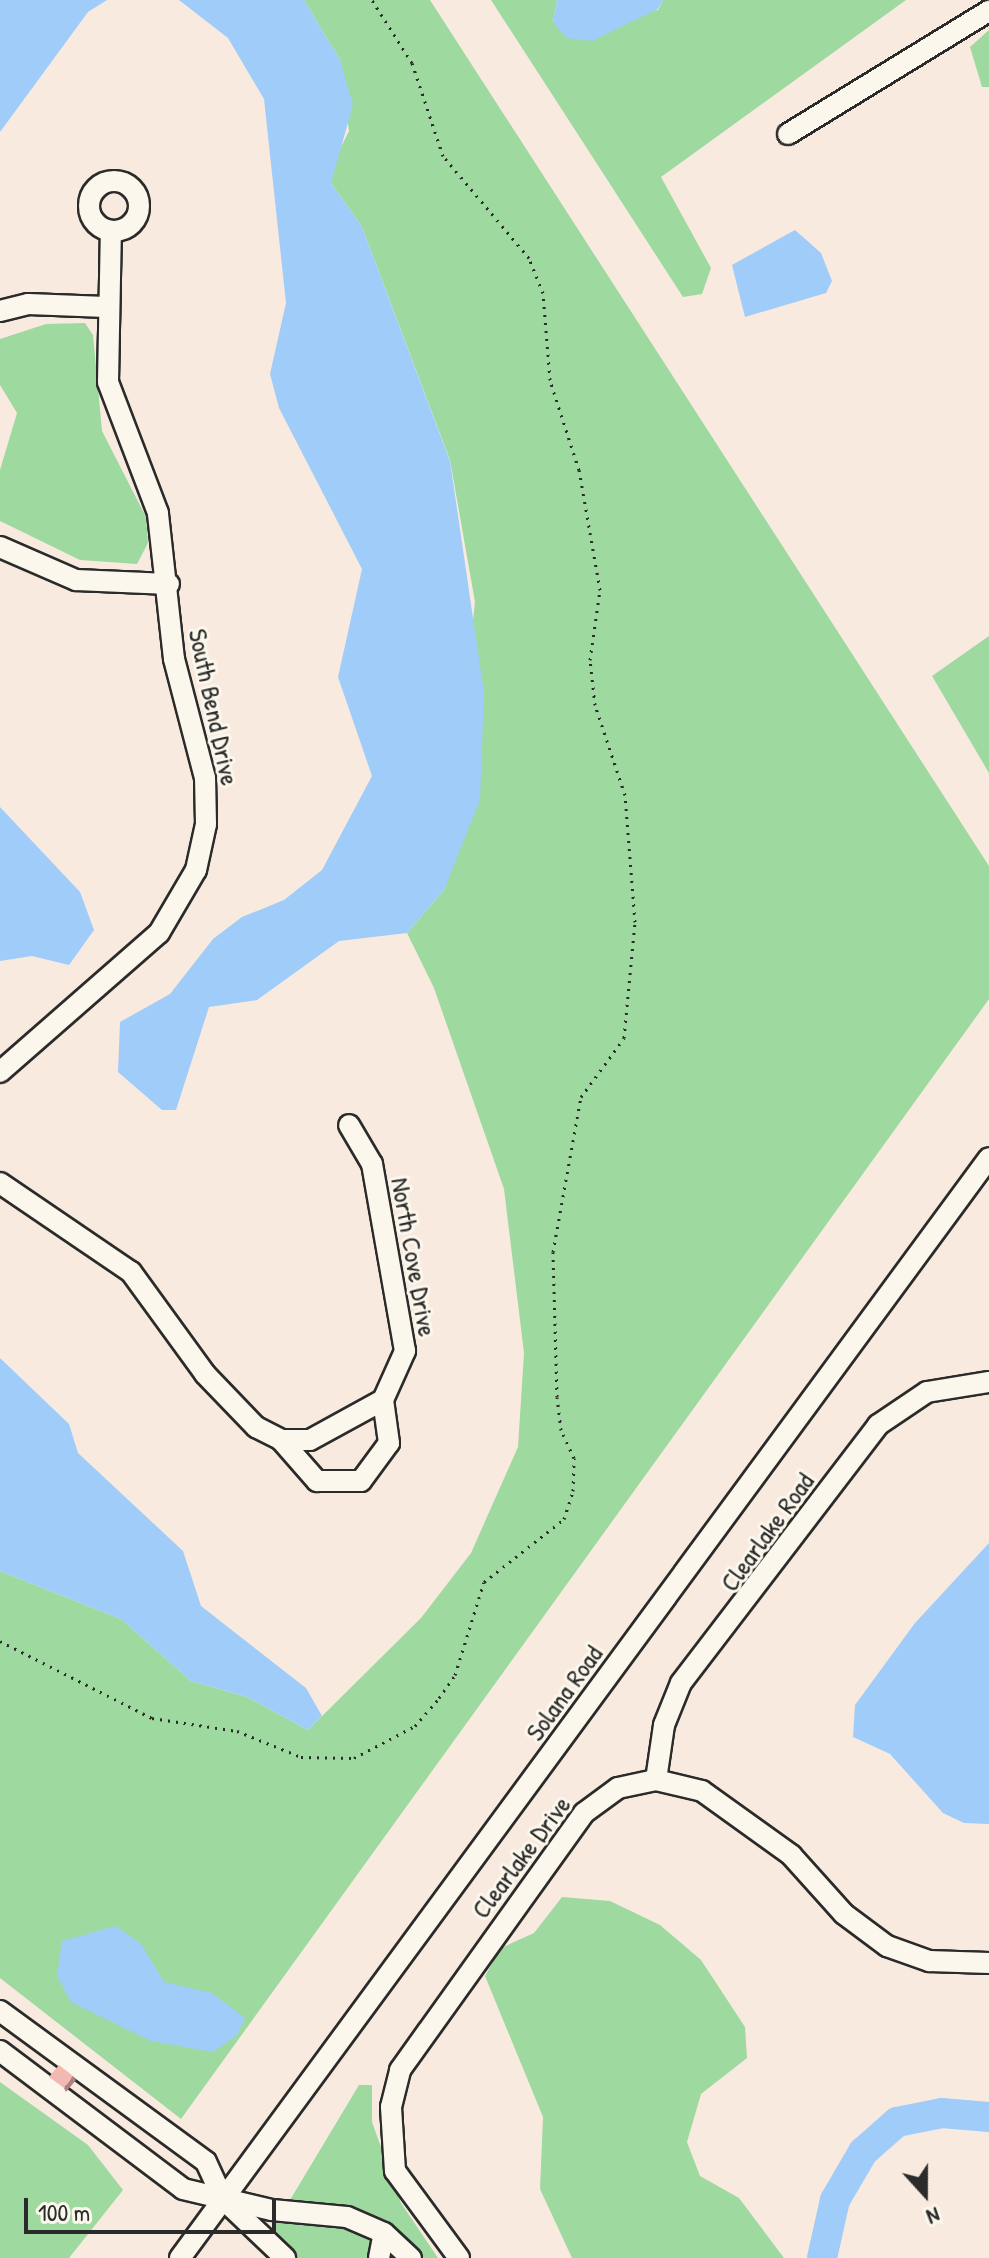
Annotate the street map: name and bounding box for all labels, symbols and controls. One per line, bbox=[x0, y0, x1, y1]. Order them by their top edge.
street label: South Bend Drive bbox=[182, 626, 246, 788]
street label: North Cove Drive bbox=[385, 1175, 443, 1339]
street label: Clearlake Road bbox=[714, 1467, 820, 1597]
street label: Solana Road bbox=[519, 1639, 609, 1747]
street label: Clearlake Drive bbox=[465, 1790, 577, 1924]
north arrow bbox=[885, 2154, 965, 2234]
scale bar bbox=[28, 2182, 280, 2232]
text: 100 m bbox=[38, 2196, 90, 2228]
text: N bbox=[923, 2200, 944, 2233]

